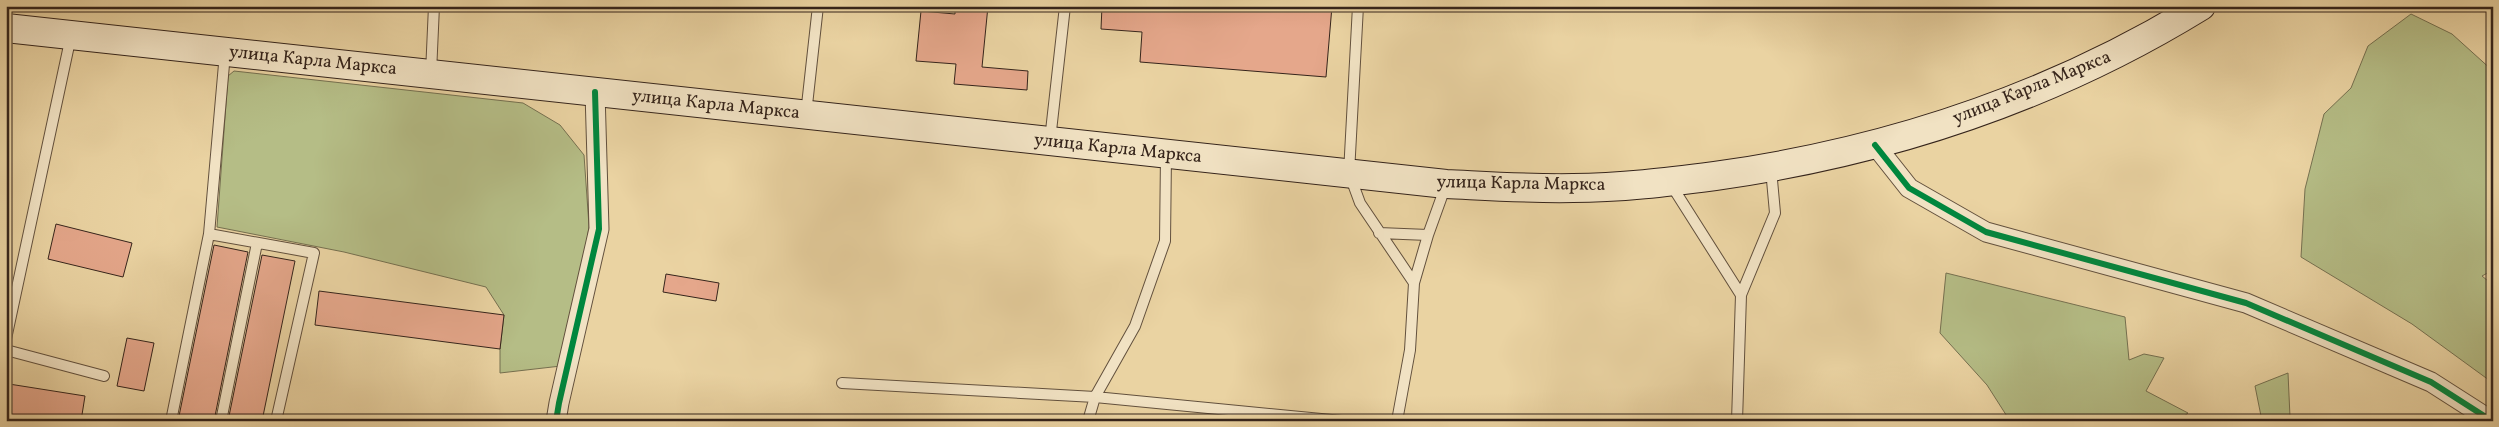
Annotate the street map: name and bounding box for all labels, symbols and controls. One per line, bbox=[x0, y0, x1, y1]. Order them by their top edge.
street label: улица Карла Маркса bbox=[228, 40, 398, 82]
street label: улица Карла Маркса bbox=[1949, 45, 2115, 131]
street label: улица Карла Маркса bbox=[631, 84, 801, 126]
street label: улица Карла Маркса bbox=[1033, 128, 1203, 170]
street label: улица Карла Маркса bbox=[1436, 170, 1606, 198]

